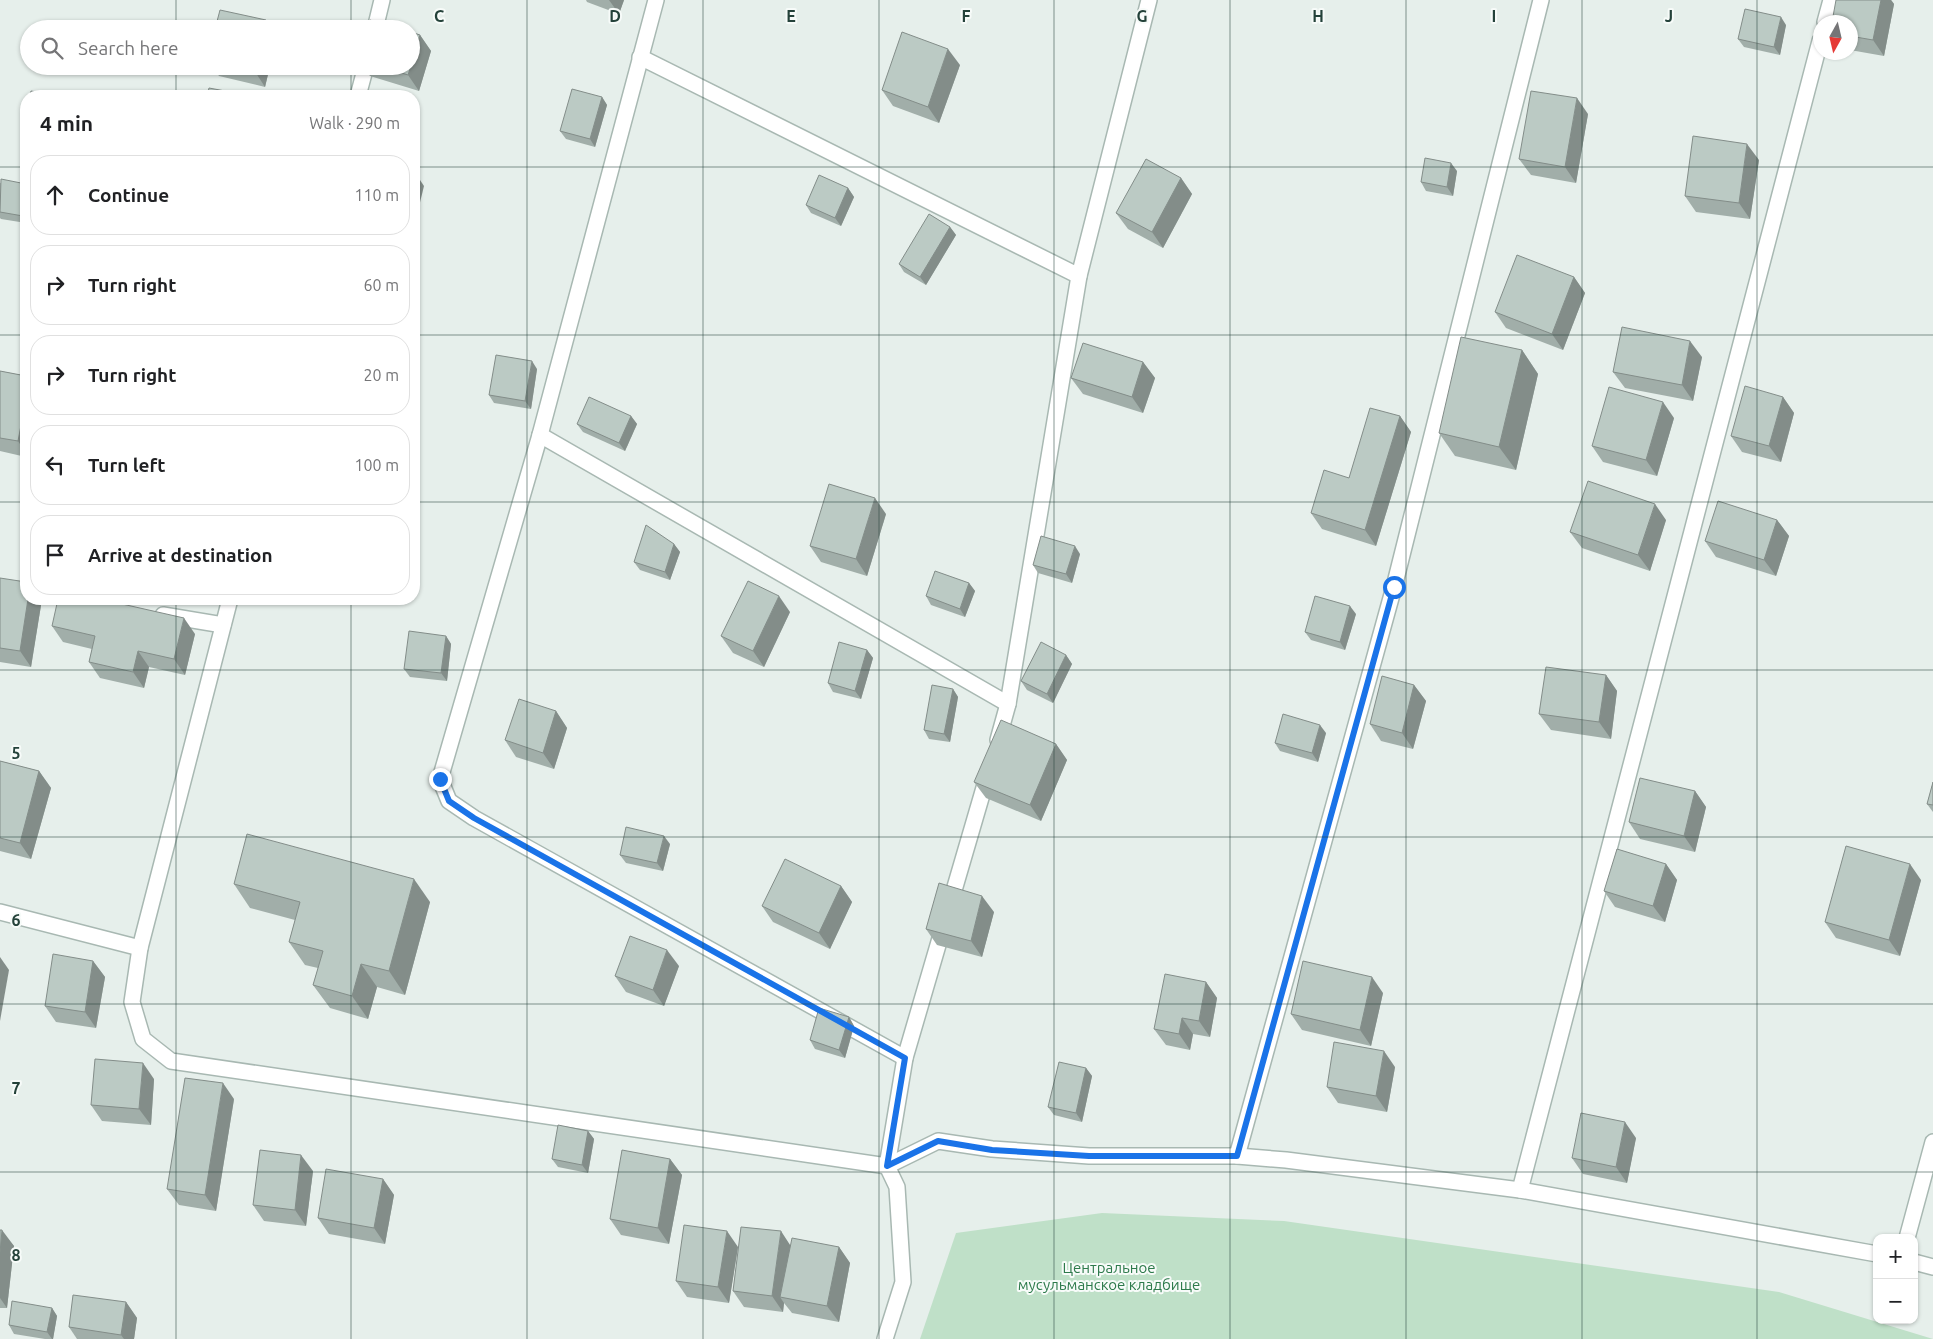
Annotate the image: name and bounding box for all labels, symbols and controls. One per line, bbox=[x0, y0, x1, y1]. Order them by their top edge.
text: C bbox=[434, 7, 444, 25]
text: D bbox=[609, 7, 621, 25]
text: E bbox=[786, 7, 796, 25]
text: F bbox=[962, 7, 971, 25]
text: G bbox=[1136, 7, 1148, 25]
text: H bbox=[1312, 7, 1324, 25]
text: I bbox=[1492, 7, 1496, 25]
text: J bbox=[1665, 7, 1673, 25]
north arrow bbox=[1813, 15, 1858, 60]
search box bbox=[20, 20, 420, 75]
icon: search bbox=[38, 34, 66, 62]
text: Search here bbox=[78, 37, 178, 59]
text: 4 min bbox=[40, 111, 93, 135]
text: Walk · 290 m bbox=[309, 114, 400, 132]
icon: ahead bbox=[41, 181, 69, 209]
text: Continue bbox=[88, 184, 169, 206]
text: 110 m bbox=[354, 186, 399, 204]
icon: right bbox=[41, 271, 69, 299]
text: Turn right bbox=[88, 274, 176, 296]
text: 60 m bbox=[363, 276, 399, 294]
icon: right bbox=[41, 361, 69, 389]
text: Turn right bbox=[88, 364, 176, 386]
text: 20 m bbox=[363, 366, 399, 384]
icon: left bbox=[41, 451, 69, 479]
text: Turn left bbox=[88, 454, 166, 476]
text: 100 m bbox=[354, 456, 399, 474]
icon: arrive bbox=[41, 541, 69, 569]
text: Arrive at destination bbox=[88, 544, 273, 566]
route start bbox=[1383, 576, 1406, 599]
text: 5 bbox=[11, 744, 21, 762]
route end bbox=[429, 768, 452, 791]
text: 6 bbox=[11, 911, 21, 929]
text: 7 bbox=[11, 1079, 21, 1097]
map controls bbox=[1873, 1234, 1918, 1324]
button: + bbox=[1873, 1234, 1918, 1279]
text: 8 bbox=[11, 1246, 21, 1264]
park label: Центральное мусульманское кладбище bbox=[1018, 1259, 1200, 1293]
button: − bbox=[1873, 1279, 1918, 1324]

